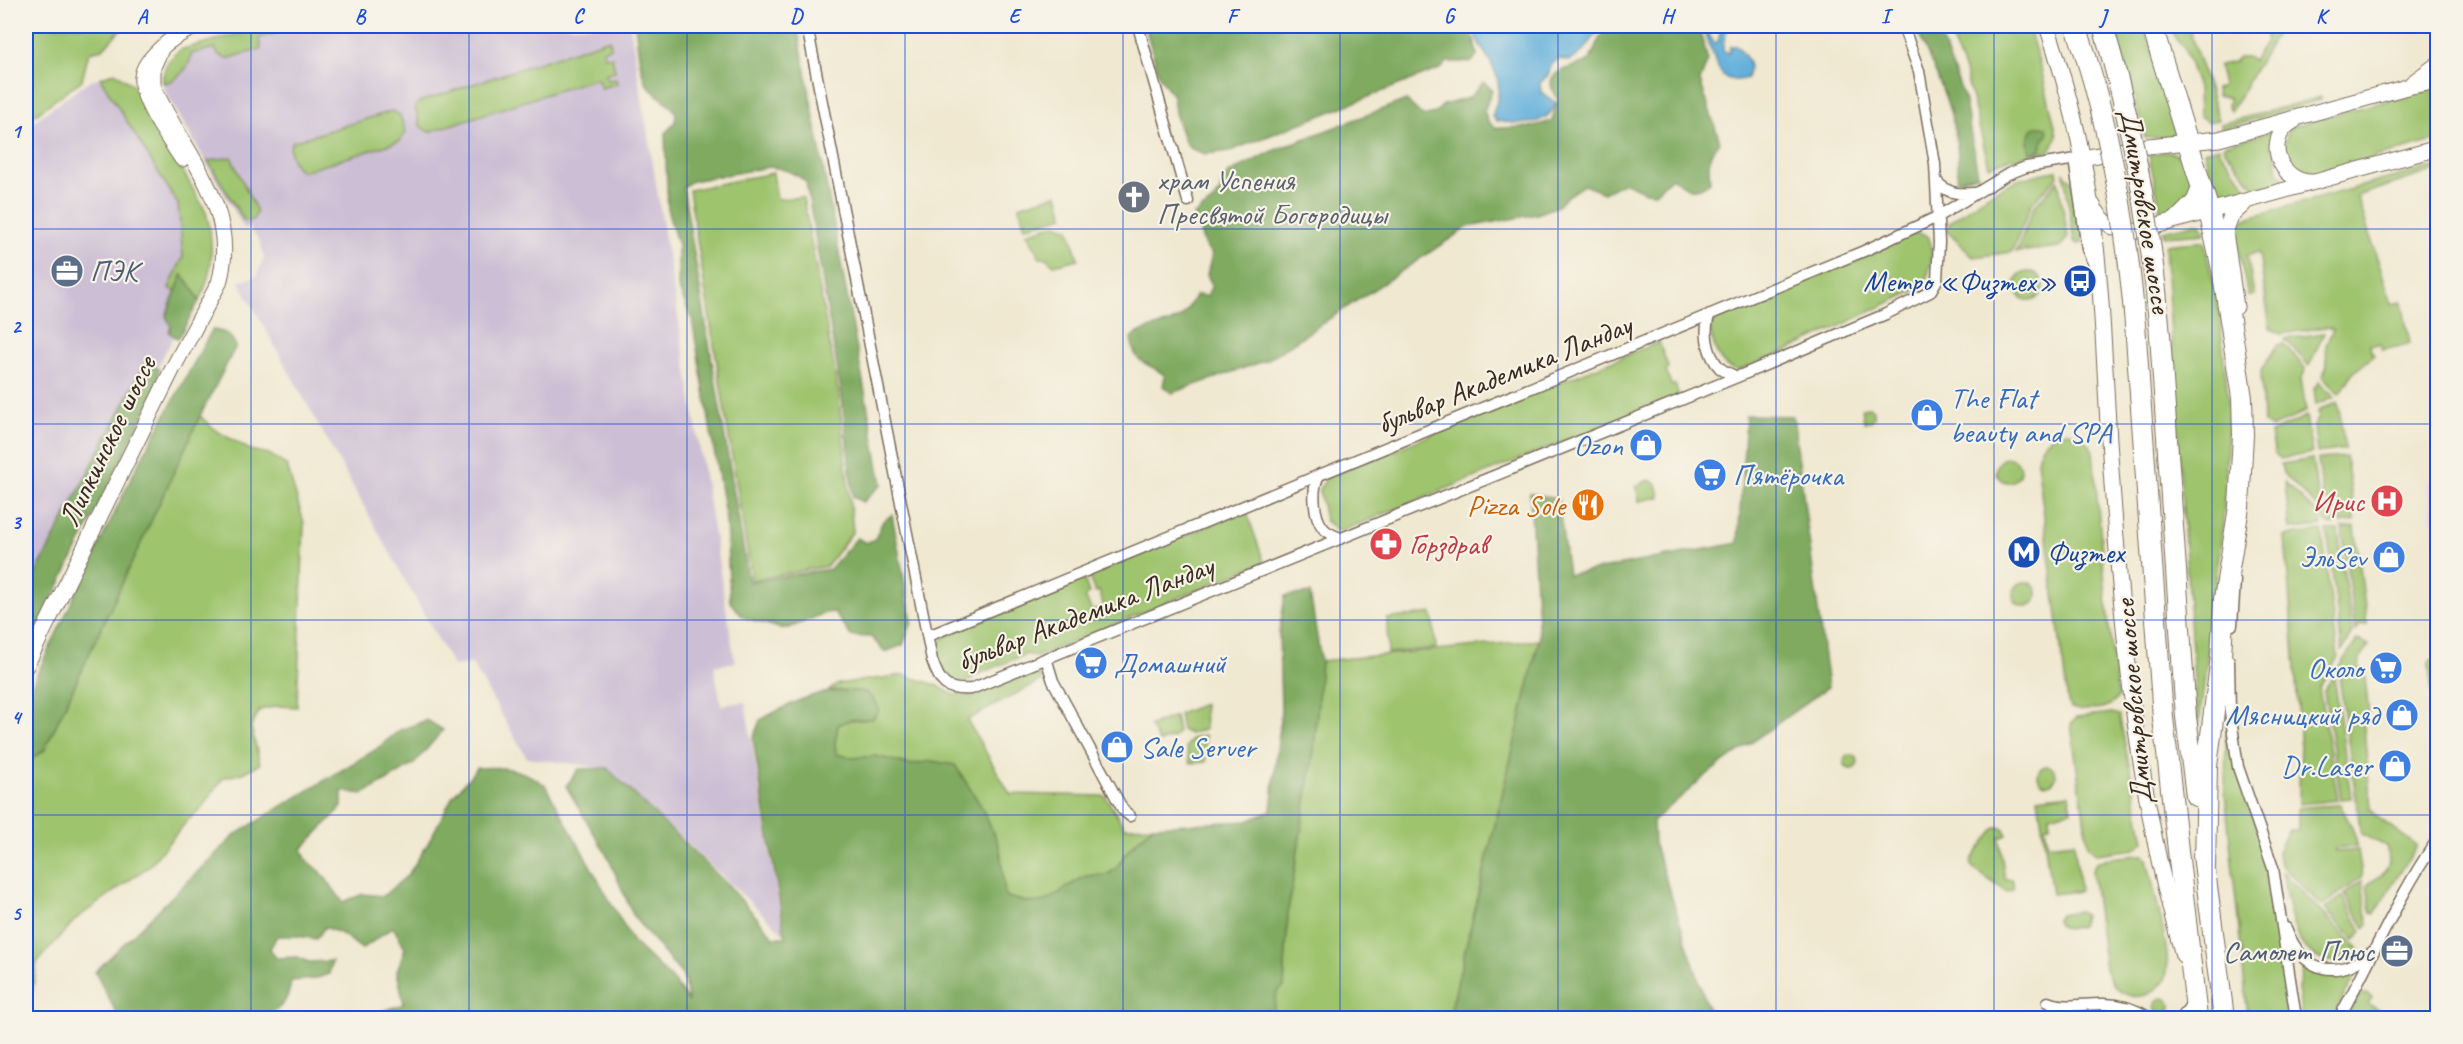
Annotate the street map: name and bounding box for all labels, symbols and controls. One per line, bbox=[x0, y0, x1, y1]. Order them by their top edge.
text: A bbox=[137, 4, 149, 29]
text: B bbox=[355, 4, 367, 29]
text: C bbox=[573, 4, 585, 29]
text: D bbox=[790, 4, 804, 29]
text: E bbox=[1009, 4, 1023, 29]
text: F bbox=[1227, 4, 1241, 29]
text: G bbox=[1444, 4, 1457, 29]
text: H bbox=[1661, 4, 1676, 29]
text: I bbox=[1881, 4, 1894, 29]
text: J bbox=[2098, 4, 2110, 29]
text: K bbox=[2316, 4, 2330, 29]
street label: Дмитровское шоссе bbox=[2111, 106, 2181, 318]
text: 1 bbox=[12, 119, 23, 144]
place label: храм Успения Пресвятой Богородицы bbox=[1157, 161, 1389, 233]
church icon: храм Успения Пресвятой Богородицы bbox=[1116, 179, 1152, 215]
place label: ПЭК bbox=[90, 252, 144, 290]
office icon: ПЭК bbox=[49, 253, 85, 289]
place label: Метро «Физтех» bbox=[1863, 262, 2057, 300]
bus stop icon: Метро «Физтех» bbox=[2062, 263, 2098, 299]
street label: бульвар Академика Ландау bbox=[1371, 305, 1640, 442]
text: 2 bbox=[12, 314, 23, 339]
street label: Липкинское шоссе bbox=[49, 348, 166, 532]
place label: The Flat beauty and SPA bbox=[1950, 379, 2114, 451]
shop icon: The Flat beauty and SPA bbox=[1909, 397, 1945, 433]
place label: Ozon bbox=[1574, 426, 1623, 464]
shop icon: Ozon bbox=[1628, 427, 1664, 463]
place label: Пятёрочка bbox=[1733, 456, 1845, 494]
supermarket icon: Пятёрочка bbox=[1692, 457, 1728, 493]
place label: Ирис bbox=[2312, 482, 2365, 520]
hospital icon: Ирис bbox=[2369, 483, 2405, 519]
place label: Pizza Sole bbox=[1467, 486, 1567, 524]
restaurant icon: Pizza Sole bbox=[1570, 487, 1606, 523]
text: 3 bbox=[12, 510, 23, 535]
place label: Горздрав bbox=[1409, 525, 1492, 563]
pharmacy icon: Горздрав bbox=[1368, 526, 1404, 562]
place label: Физтех bbox=[2047, 533, 2127, 571]
metro station icon: Физтех bbox=[2006, 534, 2042, 570]
place label: ЭльSev bbox=[2299, 538, 2369, 576]
shop icon: ЭльSev bbox=[2371, 539, 2407, 575]
street label: бульвар Академика Ландау bbox=[951, 546, 1221, 679]
street label: Дмитровское шоссе bbox=[2105, 596, 2161, 806]
place label: Домашний bbox=[1114, 644, 1227, 682]
supermarket icon: Домашний bbox=[1073, 645, 1109, 681]
place label: Около bbox=[2308, 649, 2366, 687]
supermarket icon: Около bbox=[2368, 650, 2404, 686]
place label: Мясницкий ряд bbox=[2225, 696, 2381, 734]
shop icon: Мясницкий ряд bbox=[2384, 697, 2420, 733]
text: 4 bbox=[12, 705, 24, 730]
place label: Sale Server bbox=[1140, 728, 1258, 766]
shop icon: Sale Server bbox=[1099, 729, 1135, 765]
place label: Dr.Laser bbox=[2281, 747, 2374, 785]
shop icon: Dr.Laser bbox=[2377, 748, 2413, 784]
text: 5 bbox=[12, 901, 23, 926]
place label: Самолет Плюс bbox=[2223, 932, 2375, 970]
office icon: Самолет Плюс bbox=[2379, 933, 2415, 969]

